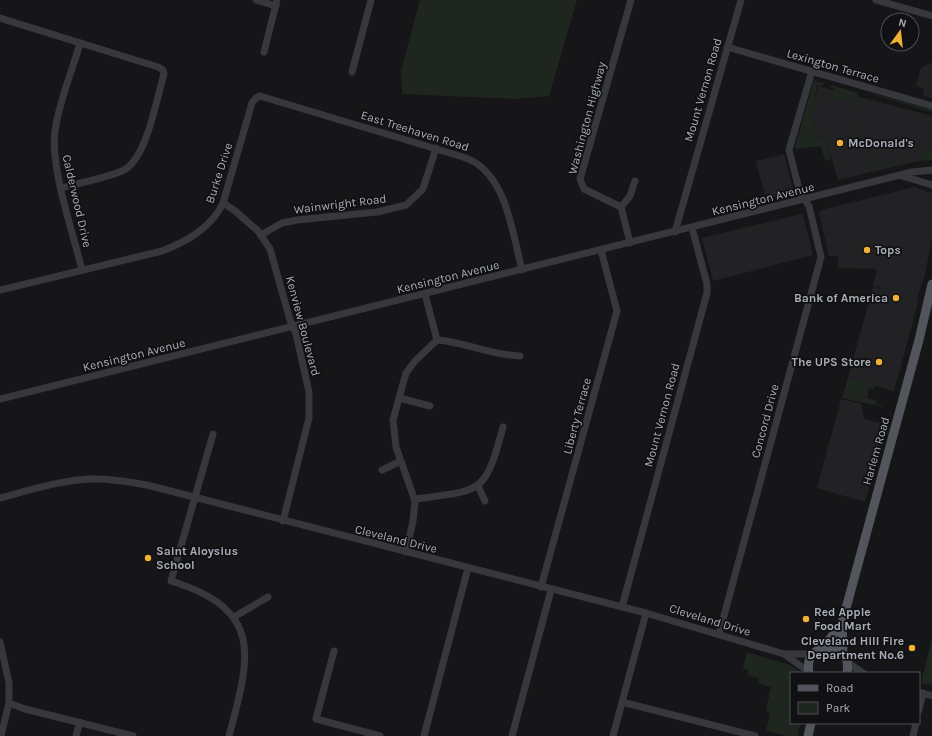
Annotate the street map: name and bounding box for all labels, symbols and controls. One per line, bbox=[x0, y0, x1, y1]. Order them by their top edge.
north arrow bbox=[880, 12, 920, 52]
text: N bbox=[897, 16, 908, 30]
street label: Mount Vernon Road bbox=[682, 37, 724, 143]
street label: Lexington Terrace bbox=[785, 46, 881, 86]
street label: Washington Highway bbox=[565, 60, 609, 176]
street label: East Treehaven Road bbox=[359, 108, 471, 154]
place label: McDonald's bbox=[848, 136, 914, 150]
marker: McDonald's bbox=[835, 138, 845, 148]
street label: Burke Drive bbox=[203, 141, 235, 205]
street label: Calderwood Drive bbox=[60, 153, 94, 249]
street label: Kensington Avenue bbox=[710, 179, 816, 219]
street label: Wainwright Road bbox=[293, 191, 387, 217]
place label: Tops bbox=[875, 243, 901, 257]
marker: Tops bbox=[862, 245, 872, 255]
street label: Kensington Avenue bbox=[395, 257, 501, 297]
street label: Kenview Boulevard bbox=[283, 274, 323, 378]
place label: Bank of America bbox=[794, 291, 888, 305]
marker: Bank of America bbox=[891, 293, 901, 303]
street label: Kensington Avenue bbox=[81, 335, 187, 375]
place label: The UPS Store bbox=[792, 355, 871, 369]
marker: The UPS Store bbox=[874, 357, 884, 367]
street label: Mount Vernon Road bbox=[641, 362, 683, 468]
street label: Liberty Terrace bbox=[560, 376, 594, 456]
street label: Concord Drive bbox=[748, 382, 782, 460]
street label: Harlem Road bbox=[860, 415, 892, 487]
street label: Cleveland Drive bbox=[353, 522, 439, 556]
place label: Saint Aloysius School bbox=[156, 544, 238, 572]
marker: Saint Aloysius School bbox=[143, 553, 153, 563]
street label: Cleveland Drive bbox=[668, 601, 752, 639]
place label: Red Apple Food Mart bbox=[814, 605, 871, 633]
marker: Red Apple Food Mart bbox=[801, 614, 811, 624]
place label: Cleveland Hill Fire Department No.6 bbox=[801, 634, 904, 662]
marker: Cleveland Hill Fire Department No.6 bbox=[907, 643, 917, 653]
legend bbox=[790, 672, 920, 724]
text: Road bbox=[826, 681, 854, 695]
text: Park bbox=[826, 701, 851, 715]

